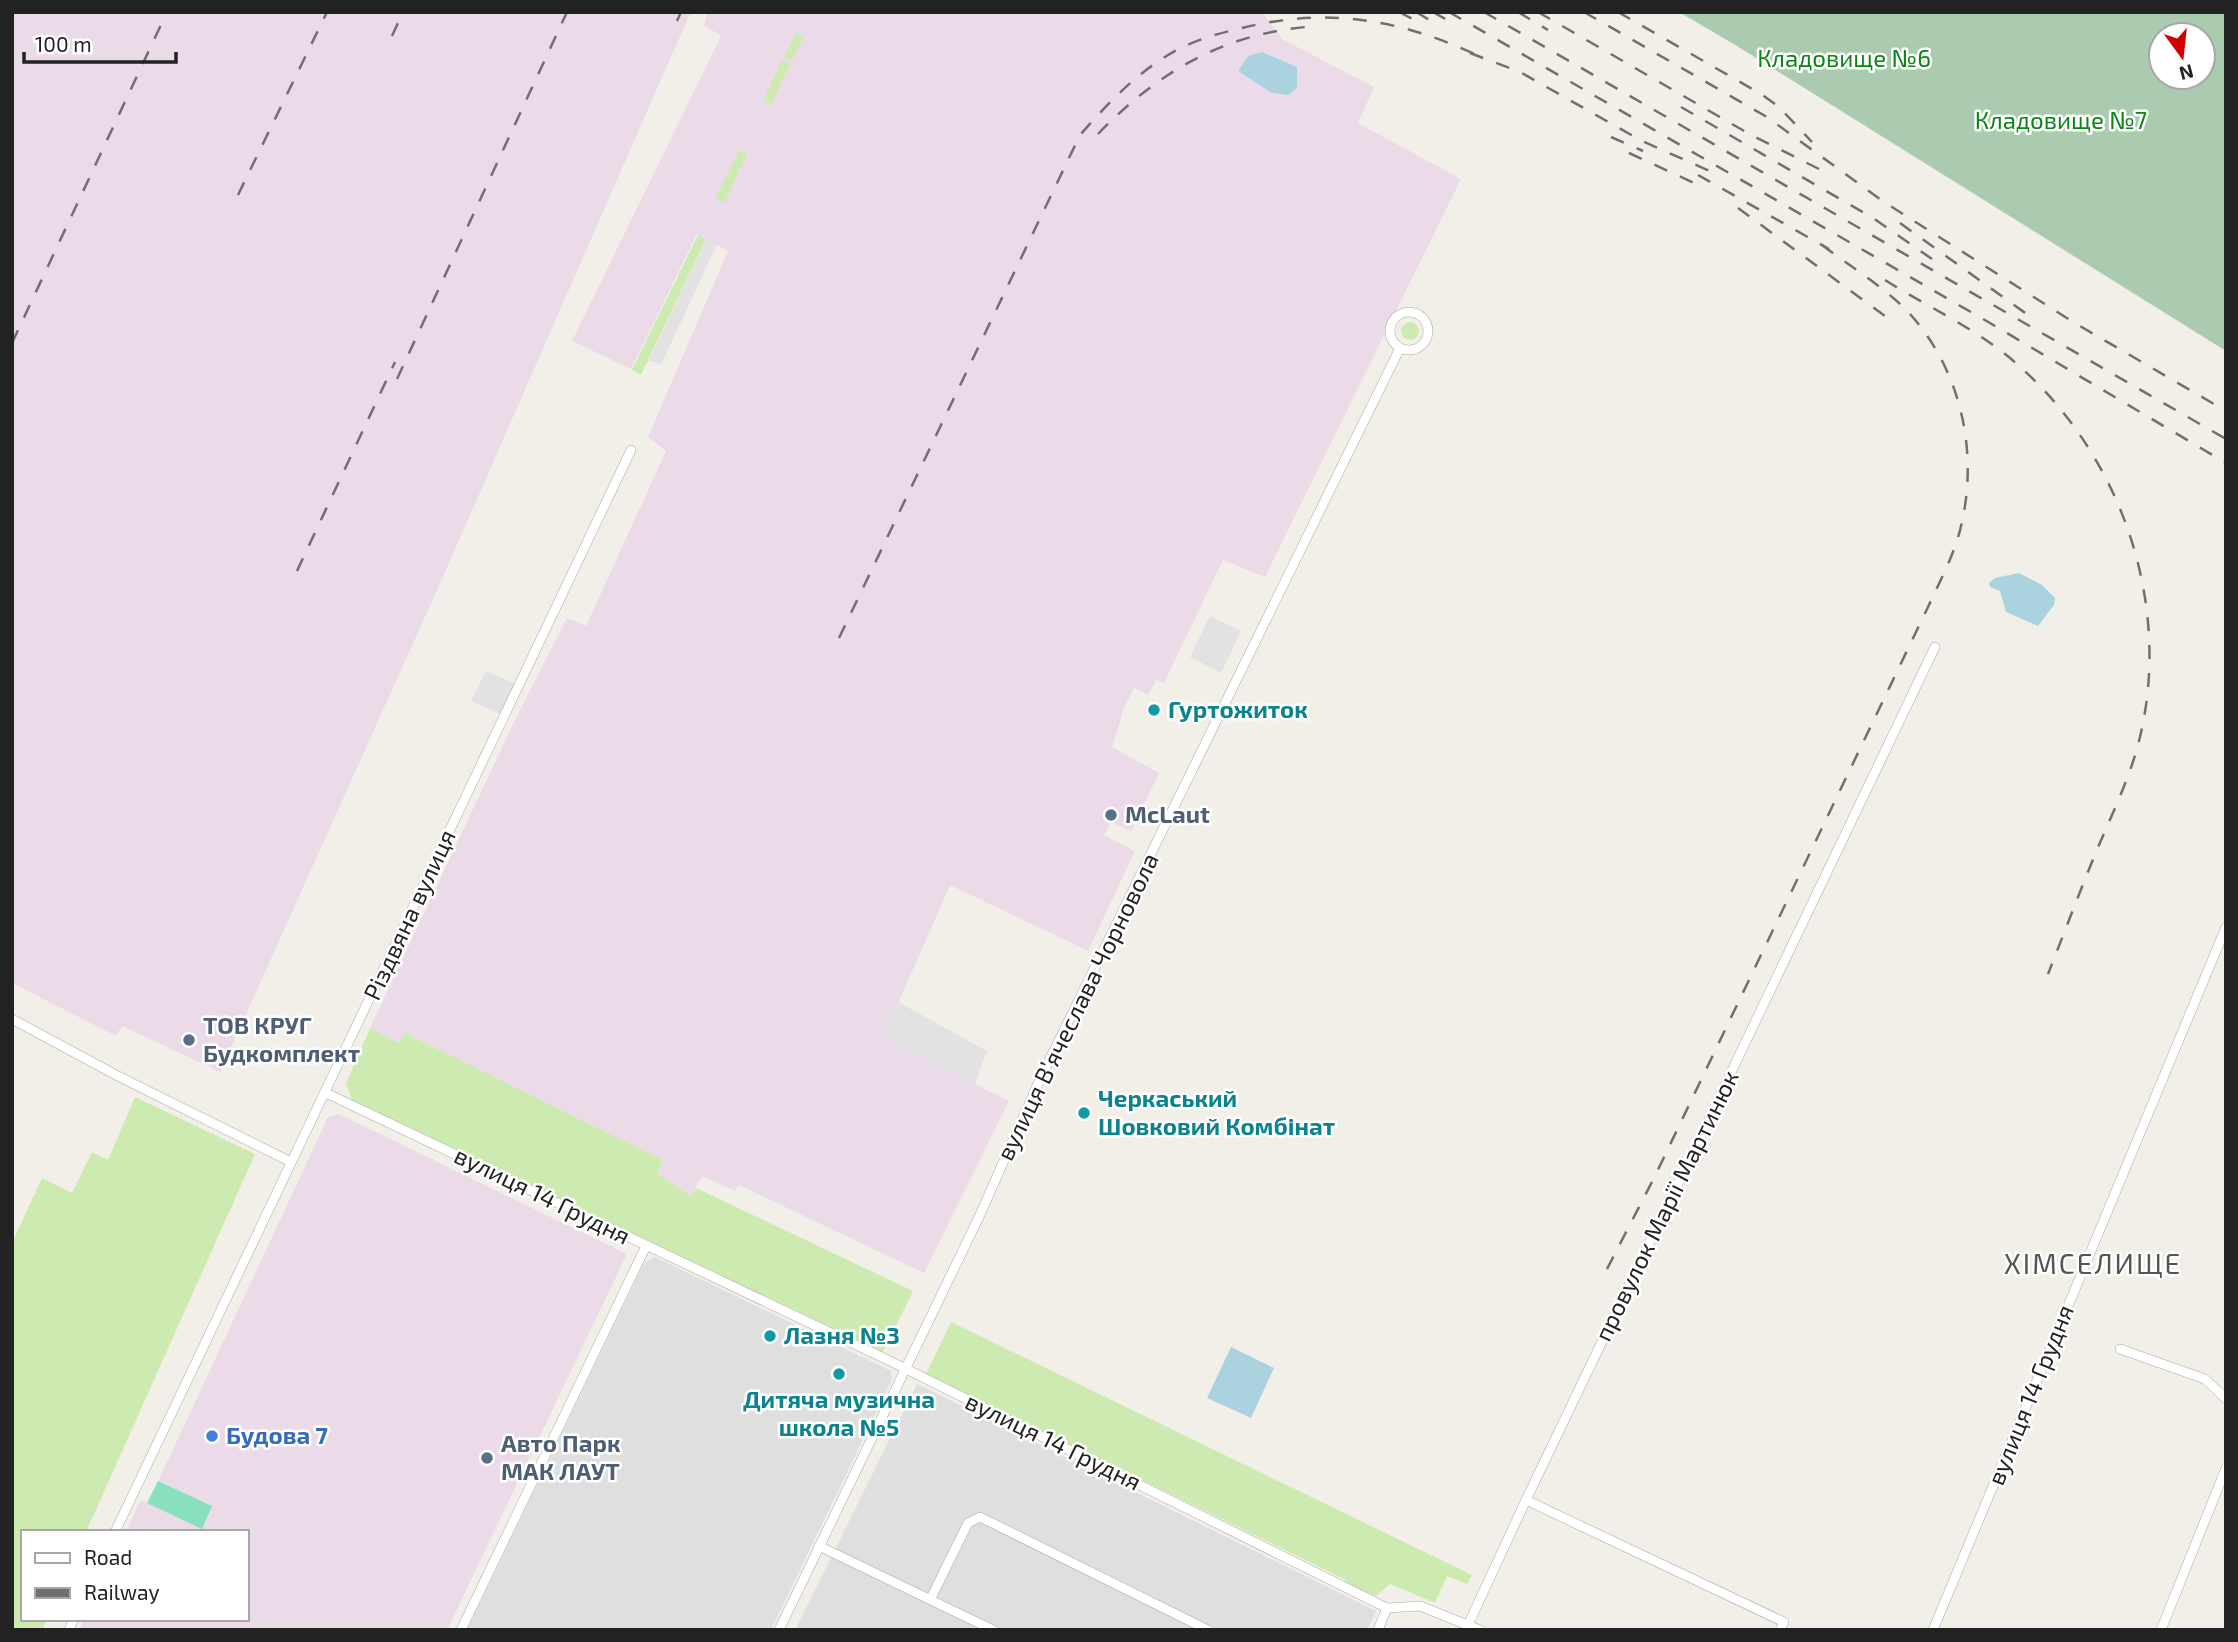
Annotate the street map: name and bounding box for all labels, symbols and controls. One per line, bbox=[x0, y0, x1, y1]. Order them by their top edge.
scale bar bbox=[24, 21, 177, 65]
north arrow bbox=[2147, 21, 2217, 91]
text: 100 m bbox=[35, 31, 92, 56]
park label: Кладовище №6 bbox=[1757, 43, 1931, 72]
text: N bbox=[2177, 60, 2196, 86]
park label: Кладовище №7 bbox=[1975, 105, 2147, 134]
place label: Гуртожиток bbox=[1168, 694, 1308, 723]
marker: Гуртожиток bbox=[1146, 702, 1162, 718]
place label: McLaut bbox=[1125, 799, 1210, 828]
marker: McLaut bbox=[1103, 807, 1119, 823]
street label: Різдвяна вулиця bbox=[356, 824, 462, 1005]
street label: вулиця Вʼячеслава Чорновола bbox=[989, 848, 1165, 1165]
place label: ТОВ КРУГ Будкомплект bbox=[203, 1010, 360, 1067]
marker: ТОВ КРУГ Будкомплект bbox=[181, 1032, 197, 1048]
street label: провулок Марії Мартинюк bbox=[1587, 1065, 1745, 1346]
place label: Черкаський Шовковий Комбінат bbox=[1098, 1083, 1335, 1140]
marker: Черкаський Шовковий Комбінат bbox=[1076, 1105, 1092, 1121]
street label: вулиця 14 Грудня bbox=[450, 1140, 635, 1251]
district label: ХІМСЕЛИЩЕ bbox=[2004, 1246, 2182, 1280]
street label: вулиця 14 Грудня bbox=[1980, 1300, 2080, 1489]
place label: Лазня №3 bbox=[784, 1320, 900, 1349]
marker: Лазня №3 bbox=[762, 1328, 778, 1344]
marker: Дитяча музична школа №5 bbox=[831, 1366, 847, 1382]
place label: Дитяча музична школа №5 bbox=[743, 1384, 935, 1441]
street label: вулиця 14 Грудня bbox=[961, 1386, 1146, 1497]
place label: Будова 7 bbox=[226, 1420, 328, 1449]
marker: Будова 7 bbox=[204, 1428, 220, 1444]
place label: Авто Парк МАК ЛАУТ bbox=[501, 1428, 621, 1485]
marker: Авто Парк МАК ЛАУТ bbox=[479, 1450, 495, 1466]
legend bbox=[21, 1530, 248, 1621]
text: Road bbox=[84, 1544, 132, 1569]
text: Railway bbox=[84, 1579, 160, 1604]

